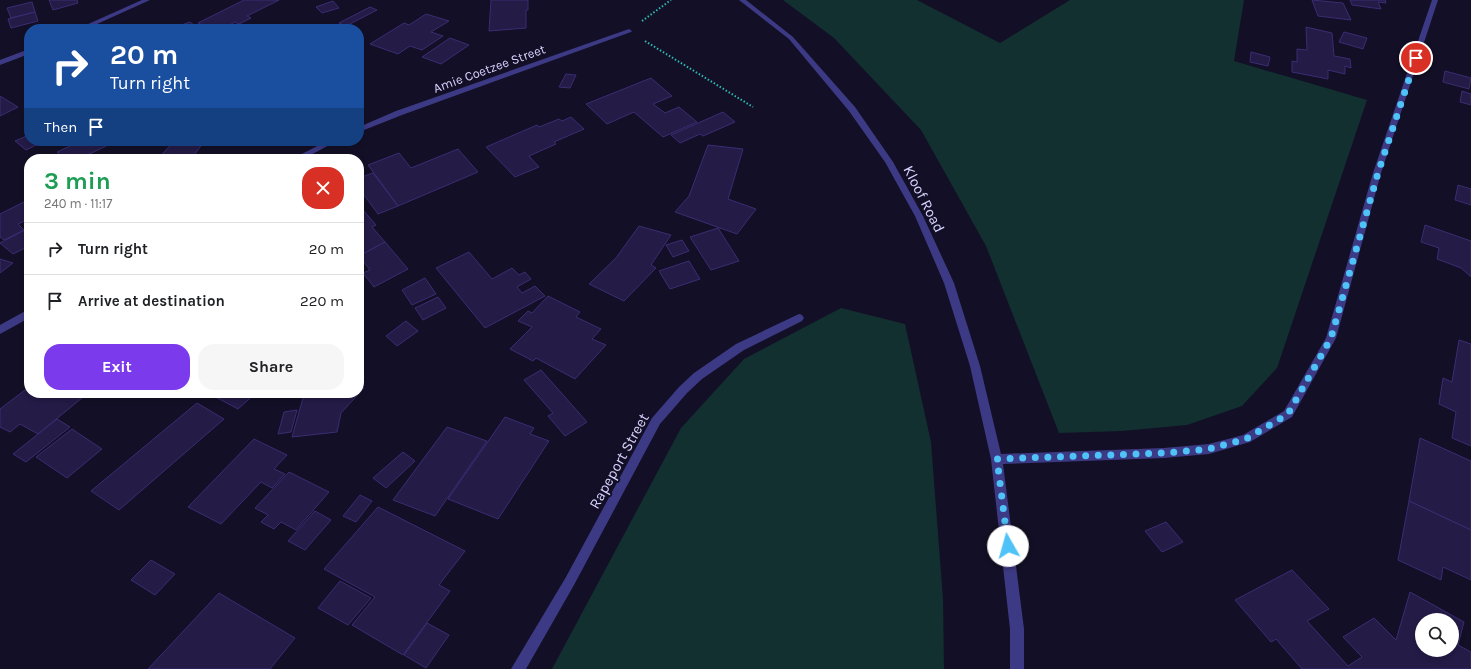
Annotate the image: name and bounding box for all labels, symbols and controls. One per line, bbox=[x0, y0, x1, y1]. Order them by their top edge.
text: 20 m bbox=[110, 38, 178, 71]
icon: right bbox=[44, 40, 96, 92]
street label: Amie Coetzee Street bbox=[431, 41, 547, 96]
pin bbox=[1399, 41, 1433, 75]
icon: arrive bbox=[1405, 47, 1427, 69]
text: Turn right bbox=[110, 72, 190, 94]
icon: arrive bbox=[85, 116, 107, 138]
text: Then bbox=[44, 118, 77, 136]
street label: Kloof Road bbox=[899, 162, 949, 236]
text: 3 min bbox=[44, 167, 111, 195]
button: close bbox=[302, 167, 344, 209]
text: 240 m · 11:17 bbox=[44, 196, 112, 211]
icon: right bbox=[44, 238, 66, 260]
text: Turn right bbox=[78, 240, 148, 258]
text: 20 m bbox=[309, 240, 344, 258]
icon: arrive bbox=[44, 290, 66, 312]
text: Arrive at destination bbox=[78, 292, 225, 310]
text: 220 m bbox=[300, 292, 344, 310]
button: Exit bbox=[44, 344, 190, 390]
button: Share bbox=[198, 344, 344, 390]
street label: Rapeport Street bbox=[585, 410, 653, 512]
position arrow bbox=[987, 525, 1029, 567]
map controls bbox=[1415, 613, 1459, 657]
button: search bbox=[1415, 613, 1459, 657]

